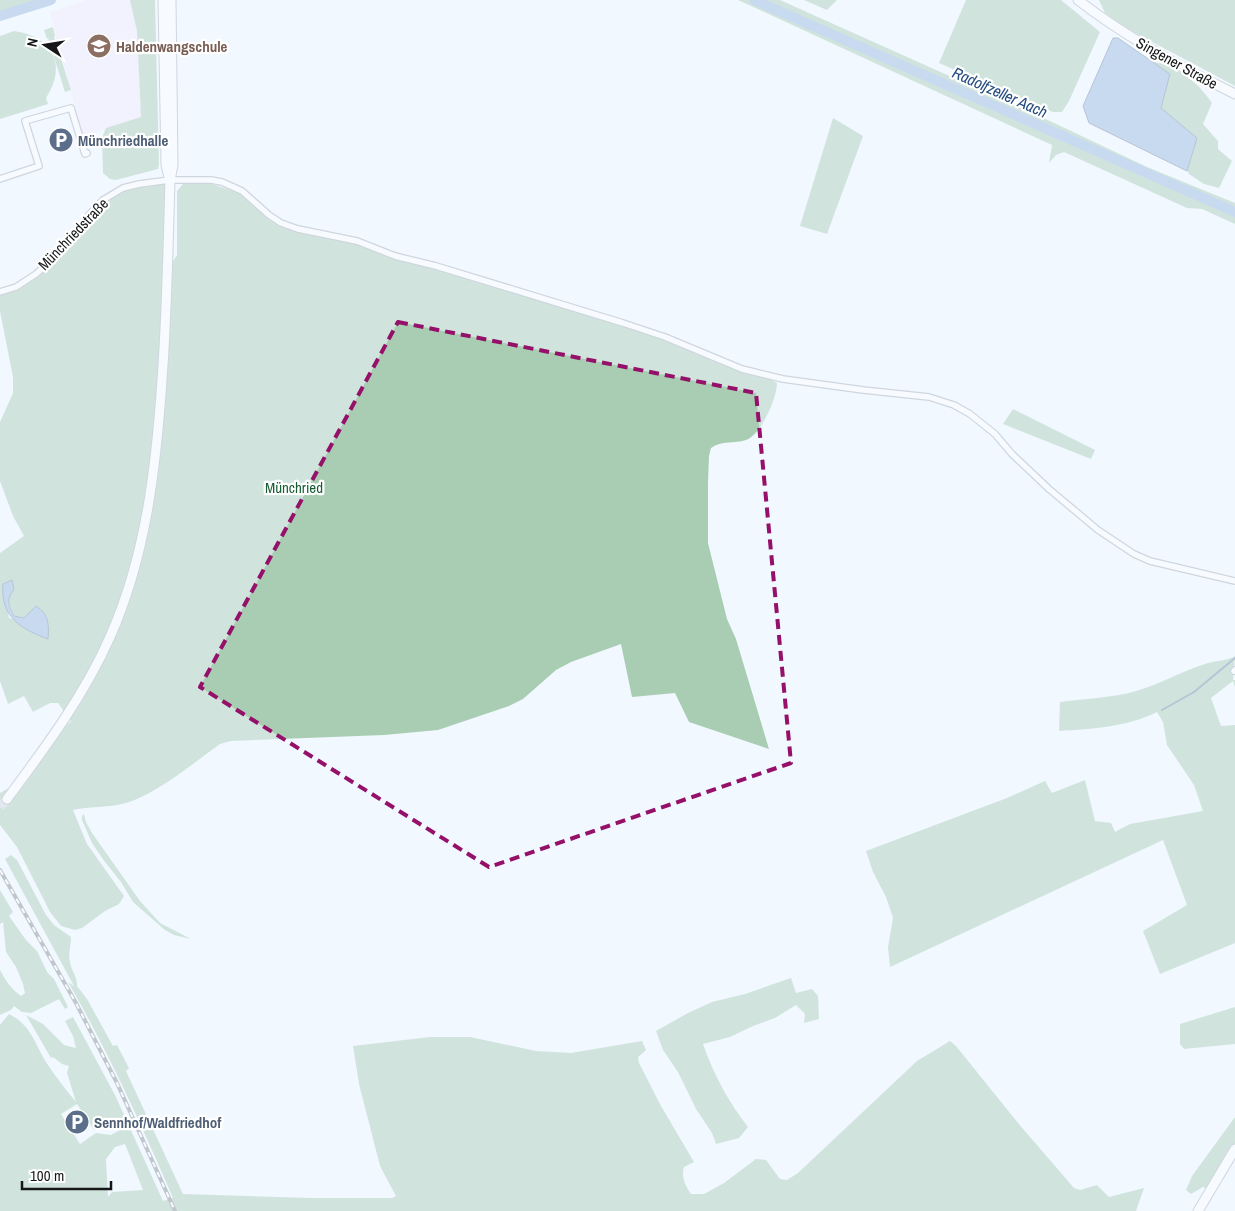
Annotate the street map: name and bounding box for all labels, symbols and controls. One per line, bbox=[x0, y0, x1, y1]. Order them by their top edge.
north arrow bbox=[20, 20, 70, 70]
street label: Singener Straße bbox=[1132, 32, 1222, 94]
school or university icon: Haldenwangschule bbox=[86, 33, 112, 59]
text: N bbox=[23, 36, 42, 48]
place label: Haldenwangschule bbox=[116, 36, 228, 57]
water label: Radolfzeller Aach bbox=[949, 61, 1051, 123]
parking icon: Münchriedhalle bbox=[48, 127, 74, 153]
place label: Münchriedhalle bbox=[78, 130, 168, 151]
street label: Münchriedstraße bbox=[33, 193, 113, 275]
park label: Münchried bbox=[265, 477, 323, 498]
parking icon: Sennhof/Waldfriedhof bbox=[64, 1109, 90, 1135]
place label: Sennhof/Waldfriedhof bbox=[94, 1112, 222, 1133]
scale bar bbox=[22, 1158, 111, 1190]
text: 100 m bbox=[30, 1165, 64, 1186]

